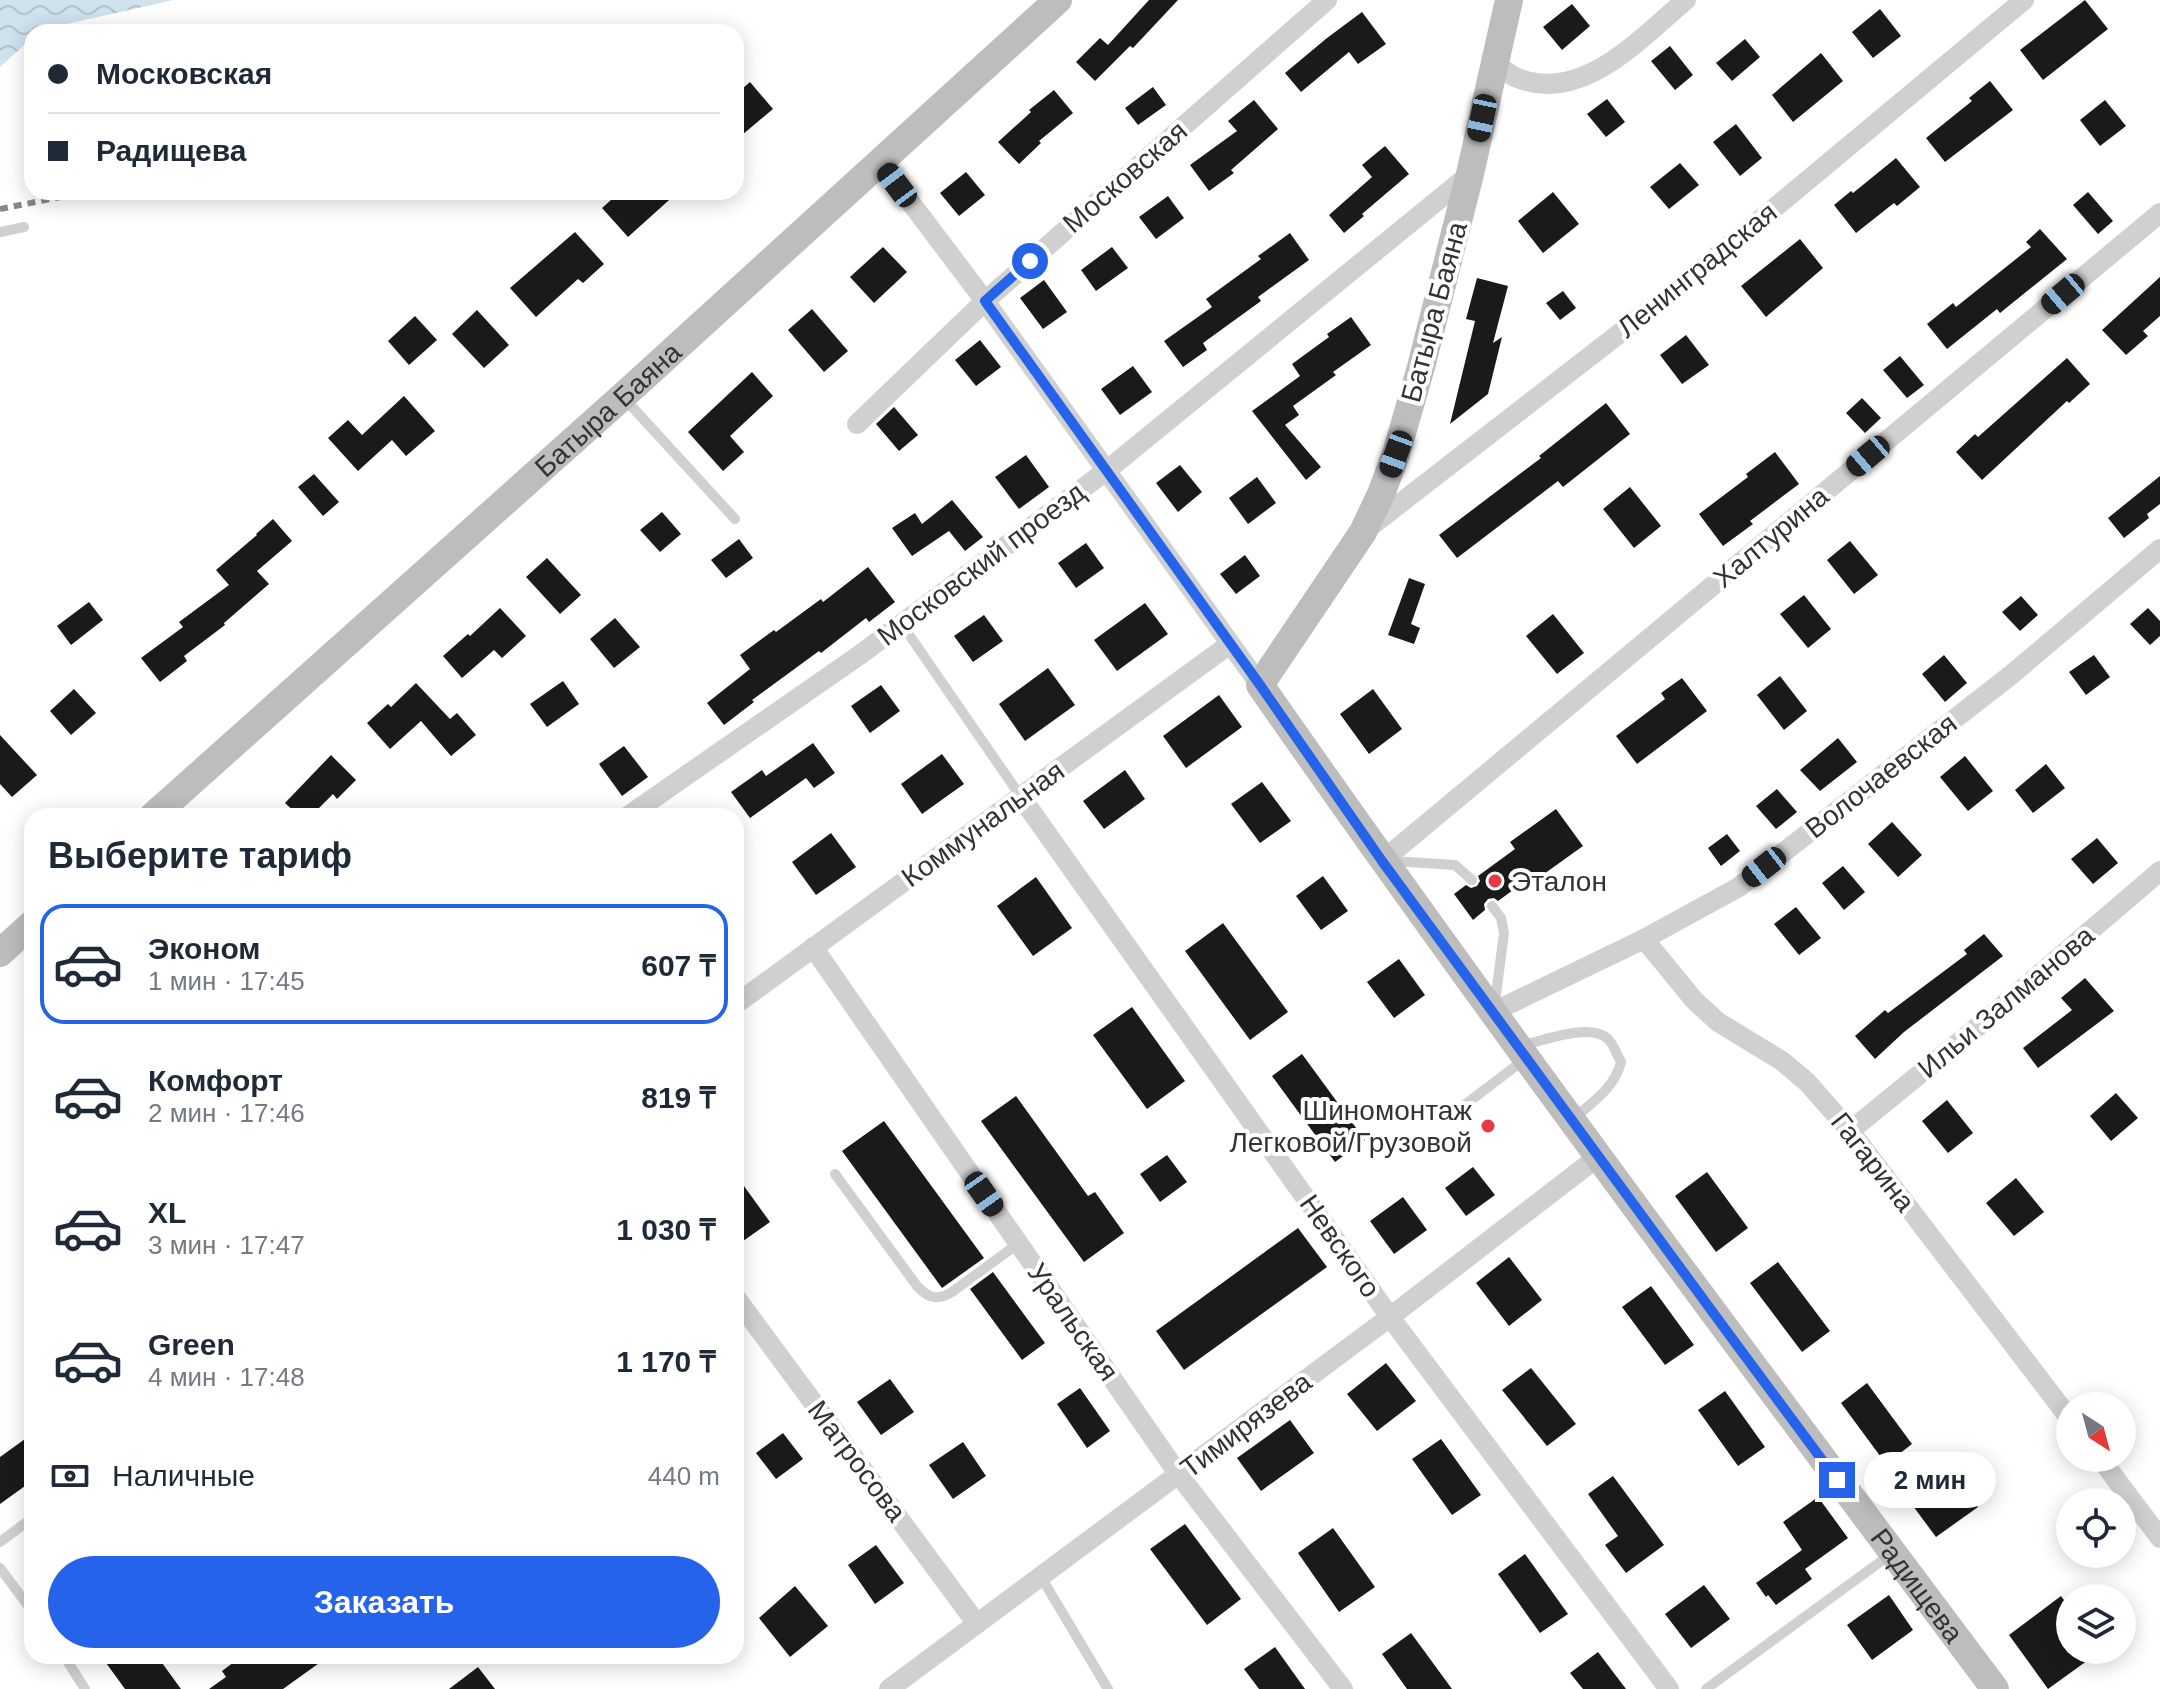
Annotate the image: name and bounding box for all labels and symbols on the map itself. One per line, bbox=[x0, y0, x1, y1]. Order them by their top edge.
car bbox=[1465, 92, 1499, 144]
street label: Московская bbox=[1057, 115, 1193, 239]
car bbox=[873, 159, 921, 211]
street label: Ленинградская bbox=[1611, 196, 1783, 344]
street label: Батыра Баяна bbox=[1395, 218, 1473, 406]
route start bbox=[1012, 243, 1048, 279]
car bbox=[2037, 269, 2089, 319]
street label: Батыра Баяна bbox=[528, 336, 687, 483]
car bbox=[1377, 427, 1415, 481]
car bbox=[1842, 431, 1894, 481]
street label: Московский проезд bbox=[871, 476, 1091, 652]
street label: Халтурина bbox=[1708, 480, 1835, 594]
street label: Волочаевская bbox=[1799, 707, 1963, 845]
street label: Коммунальная bbox=[896, 755, 1070, 893]
car bbox=[1738, 843, 1790, 891]
place label: Эталон bbox=[1511, 866, 1607, 897]
marker: Эталон bbox=[1486, 872, 1504, 890]
street label: Ильи Залманова bbox=[1912, 919, 2100, 1084]
place label: Шиномонтаж Легковой/Грузовой bbox=[1229, 1095, 1472, 1158]
street label: Гагарина bbox=[1825, 1107, 1921, 1218]
marker: Шиномонтаж Легковой/Грузовой bbox=[1479, 1117, 1497, 1135]
car bbox=[960, 1167, 1008, 1221]
street label: Невского bbox=[1294, 1189, 1386, 1303]
street label: Уральская bbox=[1021, 1257, 1125, 1387]
street label: Тимирязева bbox=[1175, 1366, 1318, 1484]
north arrow bbox=[2056, 1392, 2136, 1472]
street label: Матросова bbox=[802, 1395, 913, 1528]
callout: 2 мин bbox=[1865, 1452, 1997, 1508]
route end bbox=[1819, 1462, 1855, 1498]
street label: Радищева bbox=[1865, 1523, 1970, 1649]

